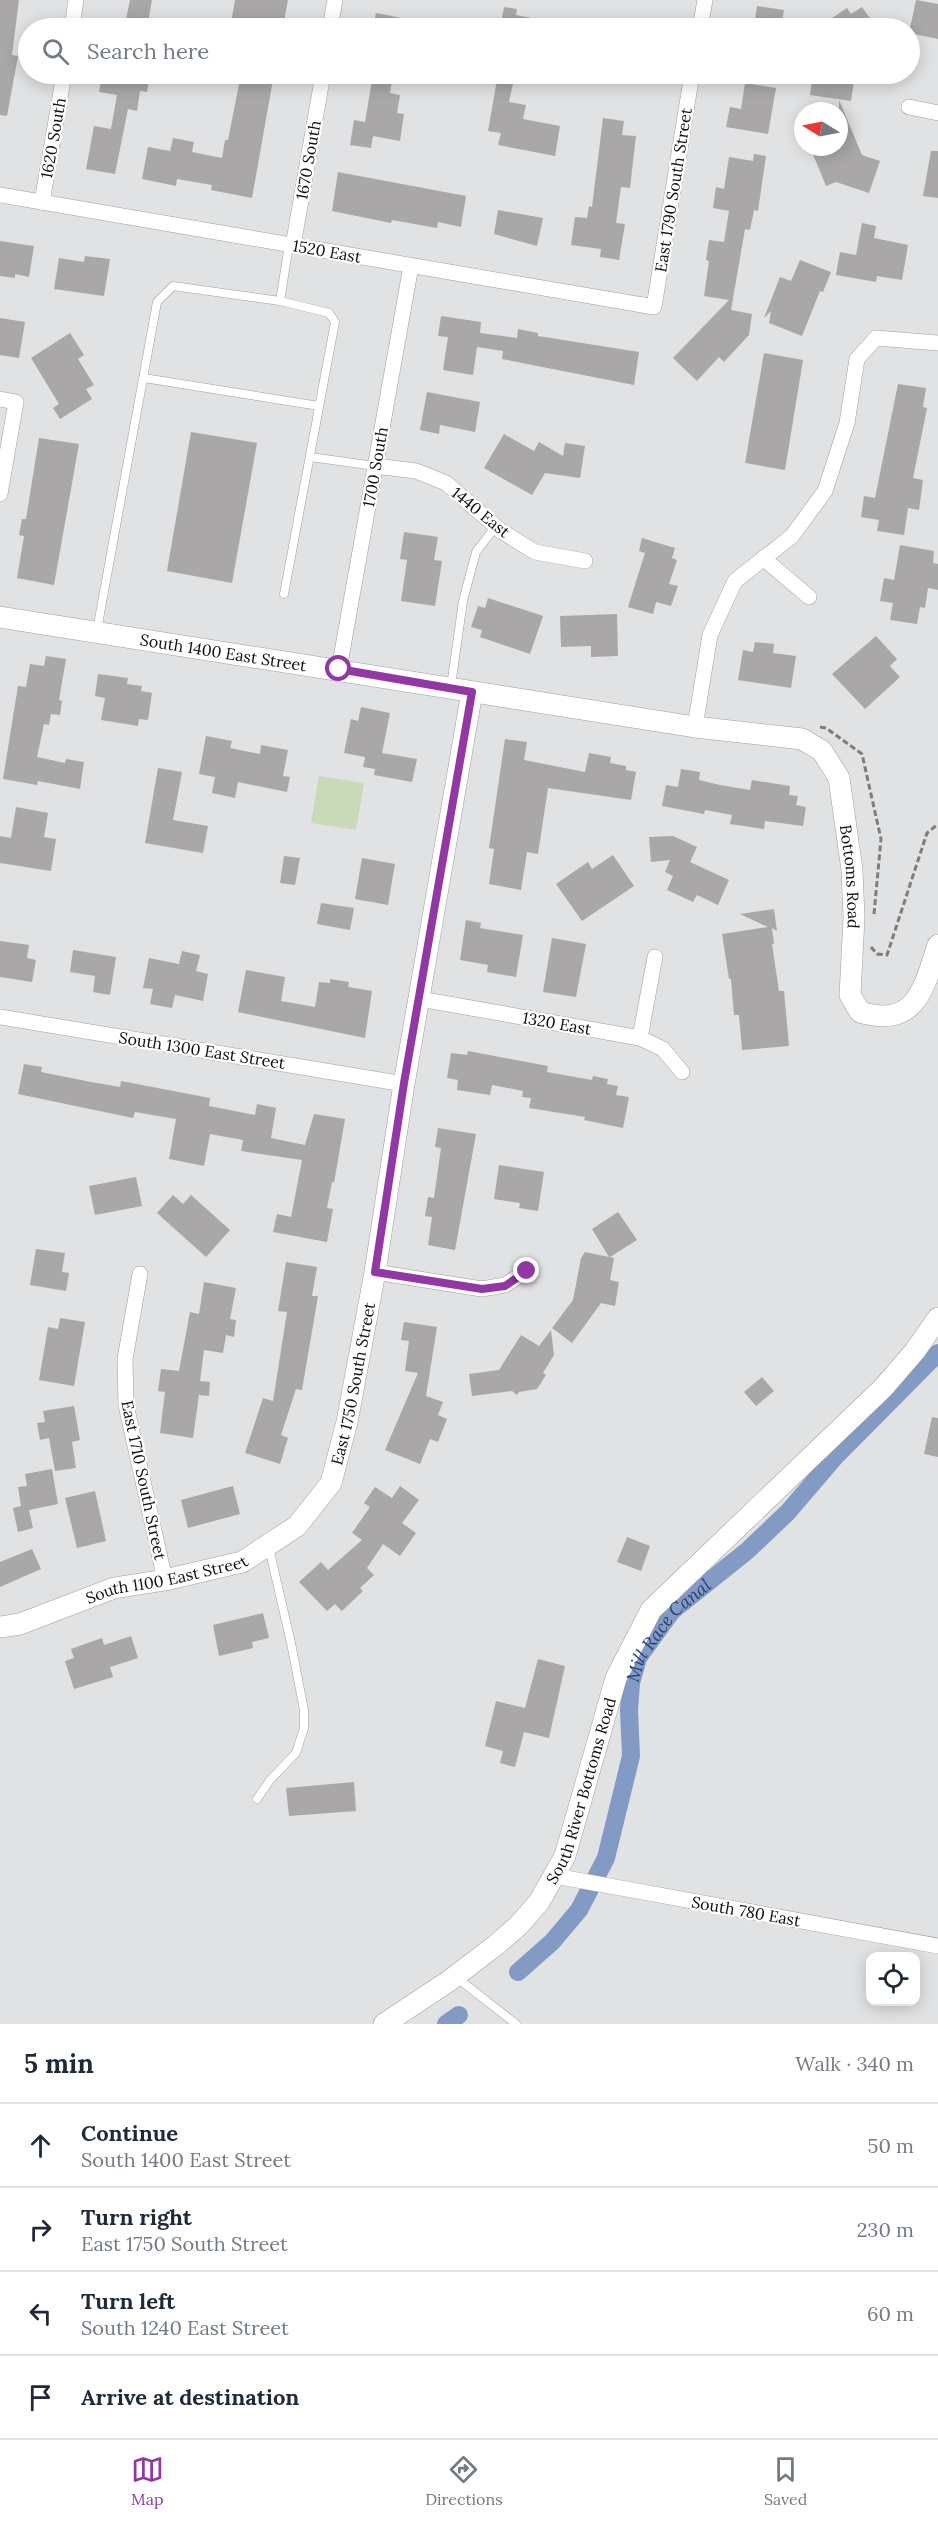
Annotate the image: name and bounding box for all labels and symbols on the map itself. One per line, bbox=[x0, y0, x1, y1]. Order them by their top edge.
street label: 1620 South bbox=[36, 96, 70, 180]
north arrow bbox=[794, 102, 848, 156]
street label: East 1790 South Street bbox=[650, 106, 696, 274]
street label: 1670 South bbox=[291, 118, 325, 201]
street label: 1520 East bbox=[291, 235, 364, 267]
street label: 1700 South bbox=[358, 425, 392, 509]
street label: 1440 East bbox=[448, 482, 515, 542]
street label: South 1400 East Street bbox=[139, 629, 309, 675]
route start bbox=[325, 655, 351, 681]
street label: Bottoms Road bbox=[836, 823, 864, 930]
street label: 1320 East bbox=[521, 1007, 594, 1039]
street label: South 1300 East Street bbox=[117, 1027, 287, 1073]
route end bbox=[513, 1257, 539, 1283]
street label: East 1750 South Street bbox=[326, 1300, 379, 1467]
street label: East 1710 South Street bbox=[117, 1398, 171, 1562]
street label: South 1100 East Street bbox=[83, 1550, 252, 1608]
water label: Mill Race Canal bbox=[620, 1573, 715, 1684]
street label: South River Bottoms Road bbox=[541, 1695, 620, 1887]
street label: South 780 East bbox=[690, 1892, 803, 1931]

